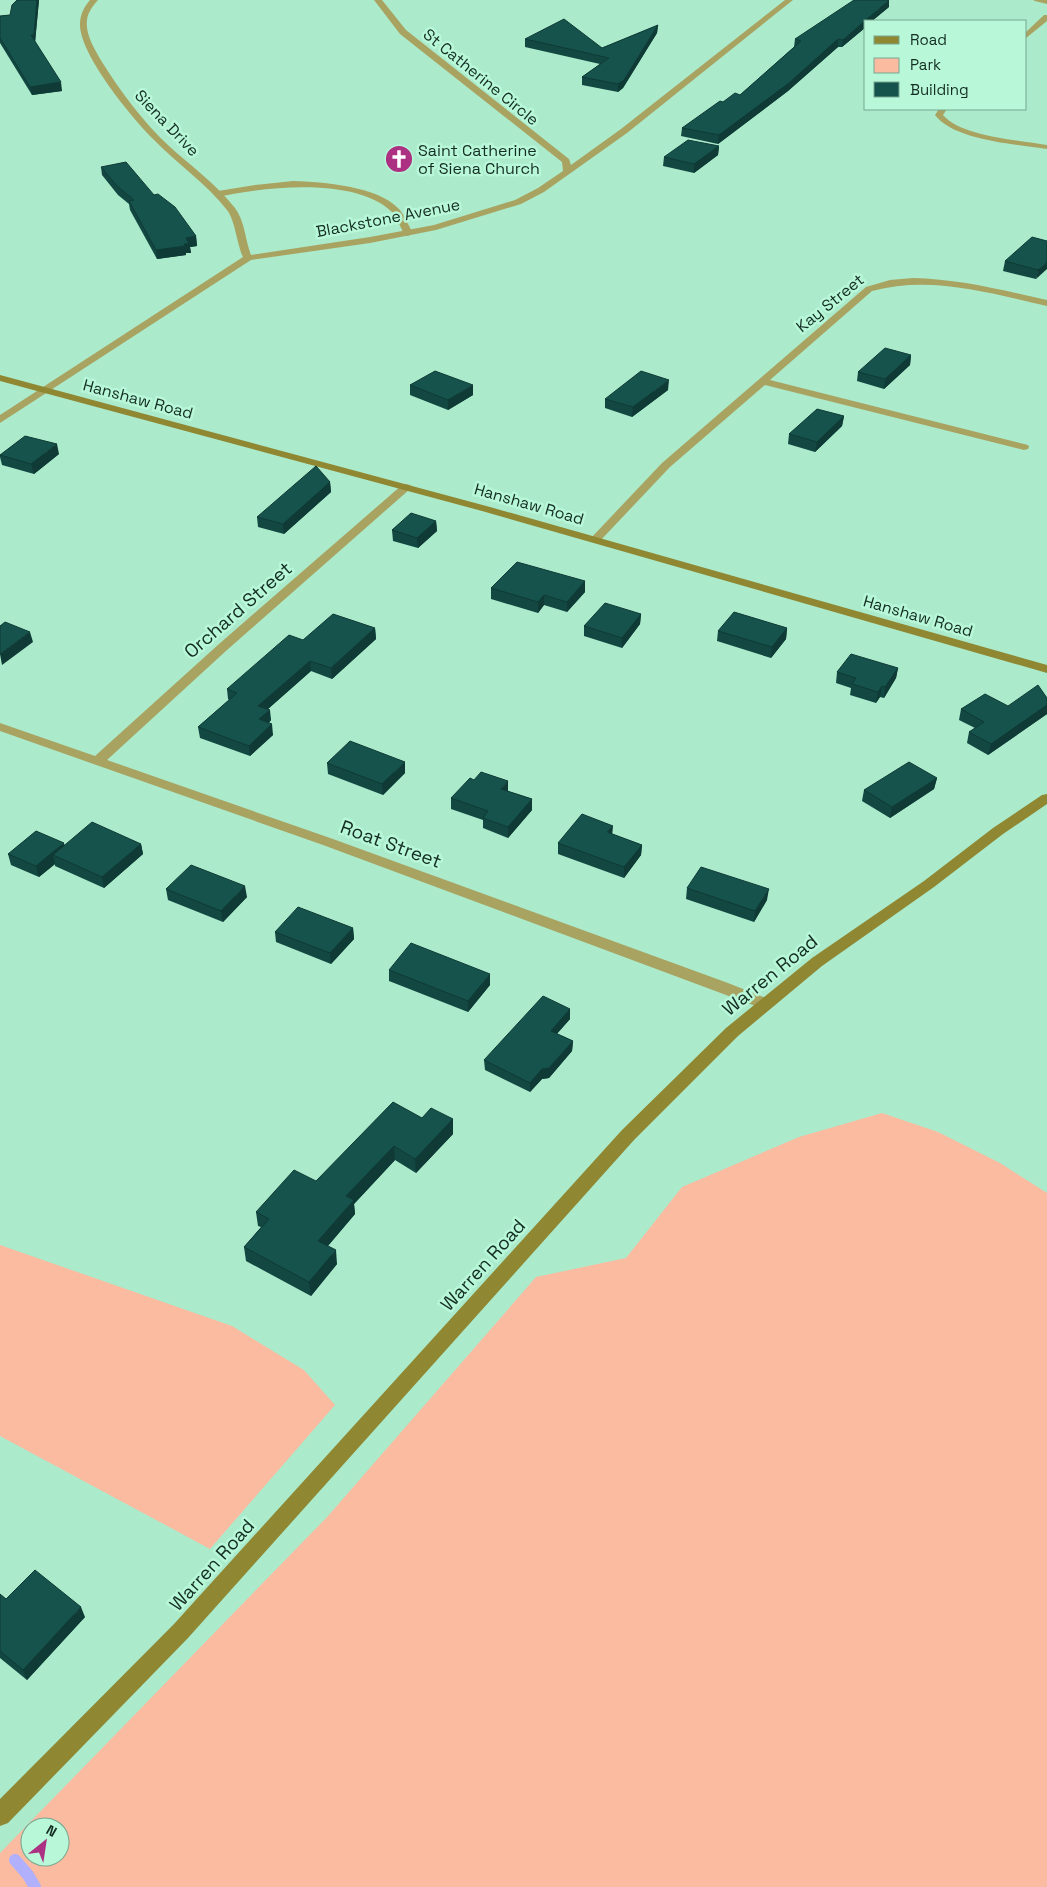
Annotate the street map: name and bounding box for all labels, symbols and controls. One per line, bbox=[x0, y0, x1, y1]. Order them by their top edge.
legend bbox=[864, 20, 1027, 110]
street label: St Catherine Circle bbox=[419, 24, 543, 130]
text: Road bbox=[910, 30, 947, 49]
text: Park bbox=[910, 55, 941, 74]
text: Building bbox=[910, 80, 969, 99]
street label: Siena Drive bbox=[130, 85, 204, 161]
place label: Saint Catherine of Siena Church bbox=[418, 140, 540, 179]
church icon: Saint Catherine of Siena Church bbox=[384, 144, 414, 174]
street label: Blackstone Avenue bbox=[314, 194, 462, 242]
street label: Kay Street bbox=[792, 269, 868, 337]
street label: Hanshaw Road bbox=[81, 374, 195, 424]
street label: Hanshaw Road bbox=[472, 478, 586, 530]
street label: Orchard Street bbox=[179, 556, 297, 664]
street label: Hanshaw Road bbox=[861, 590, 975, 642]
street label: Roat Street bbox=[337, 814, 445, 874]
street label: Warren Road bbox=[717, 929, 823, 1021]
street label: Warren Road bbox=[435, 1214, 531, 1316]
street label: Warren Road bbox=[164, 1514, 260, 1616]
north arrow bbox=[20, 1817, 70, 1867]
text: N bbox=[43, 1821, 60, 1841]

